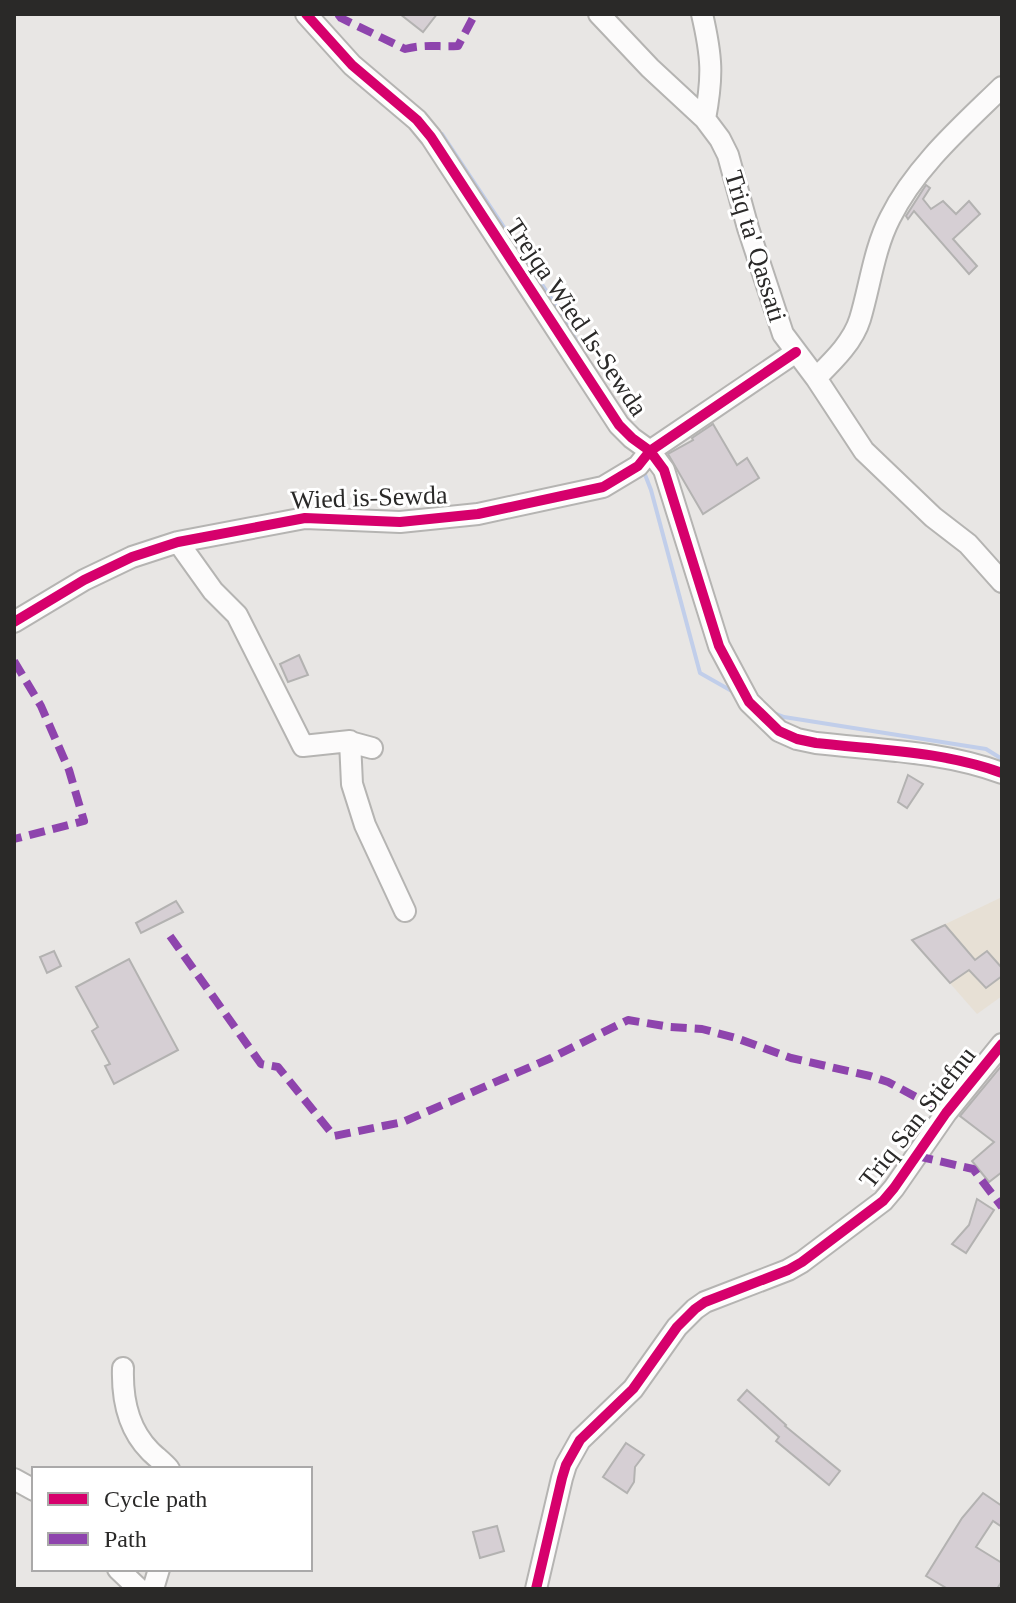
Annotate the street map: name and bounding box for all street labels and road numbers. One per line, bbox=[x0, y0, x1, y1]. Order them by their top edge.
street label: Triq ta' Qassati bbox=[719, 167, 792, 325]
street label: Trejqa Wied Is-Sewda bbox=[500, 213, 654, 422]
street label: Wied is-Sewda bbox=[290, 480, 448, 515]
street label: Triq San Stiefnu bbox=[853, 1041, 981, 1194]

